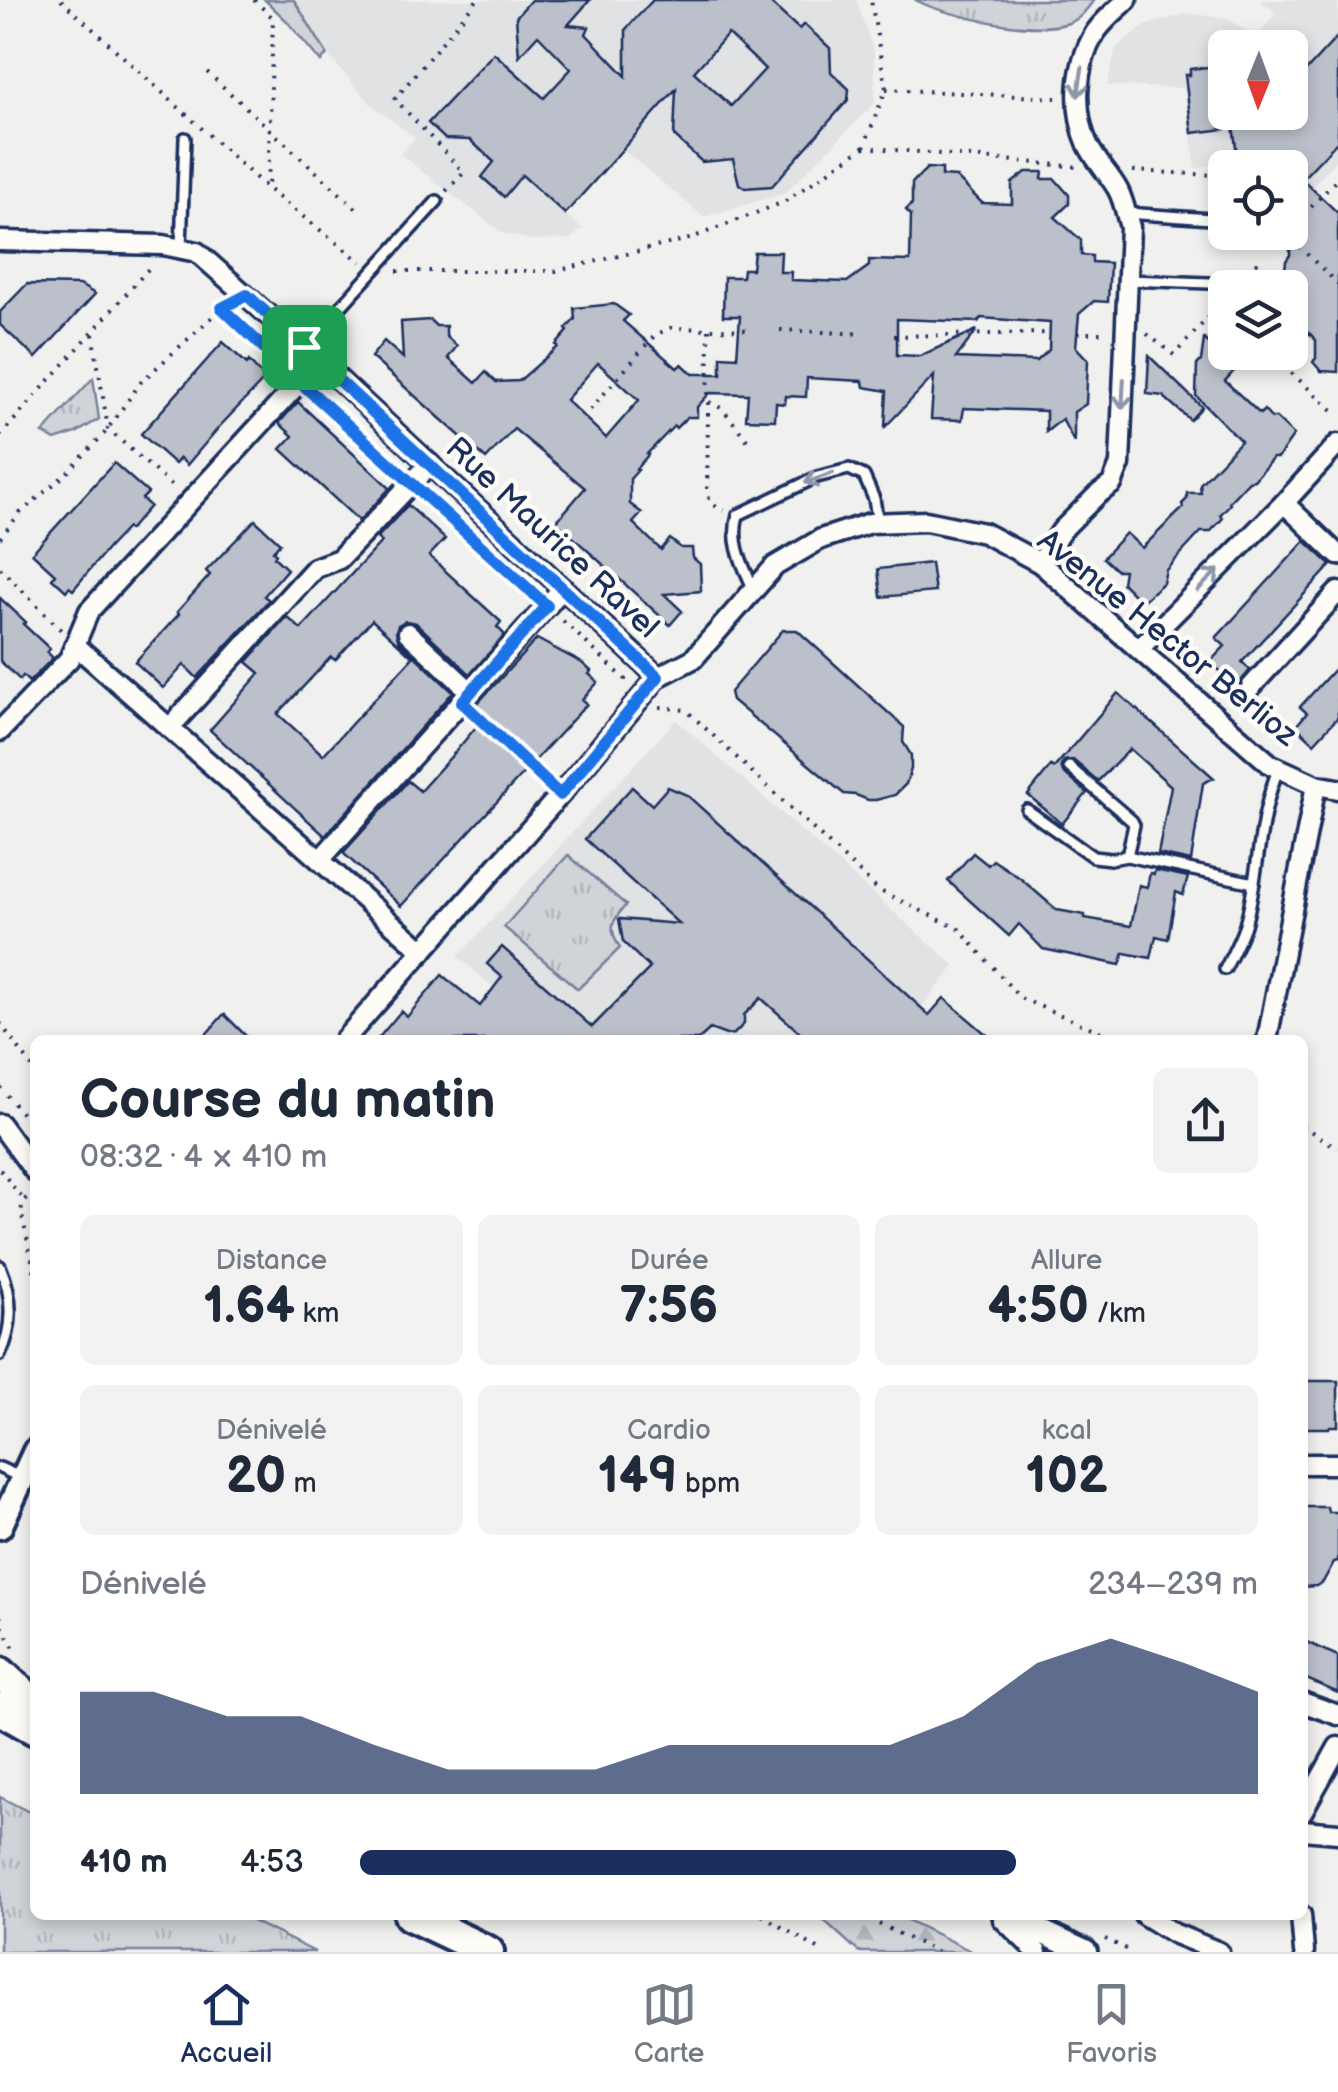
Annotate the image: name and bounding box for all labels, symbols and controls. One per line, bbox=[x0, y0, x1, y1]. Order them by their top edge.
north arrow bbox=[1208, 30, 1308, 130]
map controls bbox=[1208, 30, 1308, 370]
one-way arrow bbox=[1070, 65, 1088, 97]
button: locate bbox=[1208, 150, 1308, 250]
button: layers bbox=[1208, 270, 1308, 370]
pin bbox=[262, 305, 347, 390]
icon: arrive bbox=[277, 320, 332, 375]
one-way arrow bbox=[1113, 377, 1132, 409]
street label: Rue Maurice Ravel bbox=[437, 429, 667, 647]
one-way arrow bbox=[805, 470, 836, 488]
street label: Avenue Hector Berlioz bbox=[1029, 521, 1305, 755]
one-way arrow bbox=[1195, 568, 1220, 593]
text: Course du matin bbox=[80, 1067, 496, 1134]
button: share bbox=[1153, 1068, 1258, 1173]
text: 08:32 · 4 × 410 m bbox=[80, 1138, 327, 1177]
text: Distance bbox=[215, 1244, 327, 1277]
text: Durée bbox=[629, 1244, 709, 1277]
text: Allure bbox=[1031, 1244, 1102, 1277]
text: 1.64 bbox=[203, 1277, 295, 1337]
text: 7:56 bbox=[620, 1277, 718, 1337]
text: 4:50 bbox=[987, 1277, 1089, 1337]
text: km bbox=[295, 1297, 339, 1330]
text: /km bbox=[1089, 1297, 1146, 1330]
text: Dénivelé bbox=[216, 1414, 327, 1447]
text: Cardio bbox=[627, 1414, 711, 1447]
text: kcal bbox=[1042, 1414, 1092, 1447]
text: 20 bbox=[226, 1447, 286, 1507]
text: 149 bbox=[598, 1447, 678, 1507]
text: 102 bbox=[1026, 1447, 1108, 1507]
text: m bbox=[286, 1467, 317, 1500]
text: bpm bbox=[678, 1467, 740, 1500]
text: Dénivelé bbox=[80, 1565, 207, 1604]
text: 234–239 m bbox=[1088, 1565, 1258, 1604]
text: 410 m bbox=[80, 1843, 168, 1882]
text: 4:53 bbox=[240, 1843, 304, 1882]
tab: Accueil bbox=[181, 1977, 272, 2070]
tab: Carte bbox=[634, 1977, 704, 2070]
tab: Favoris bbox=[1066, 1977, 1157, 2070]

